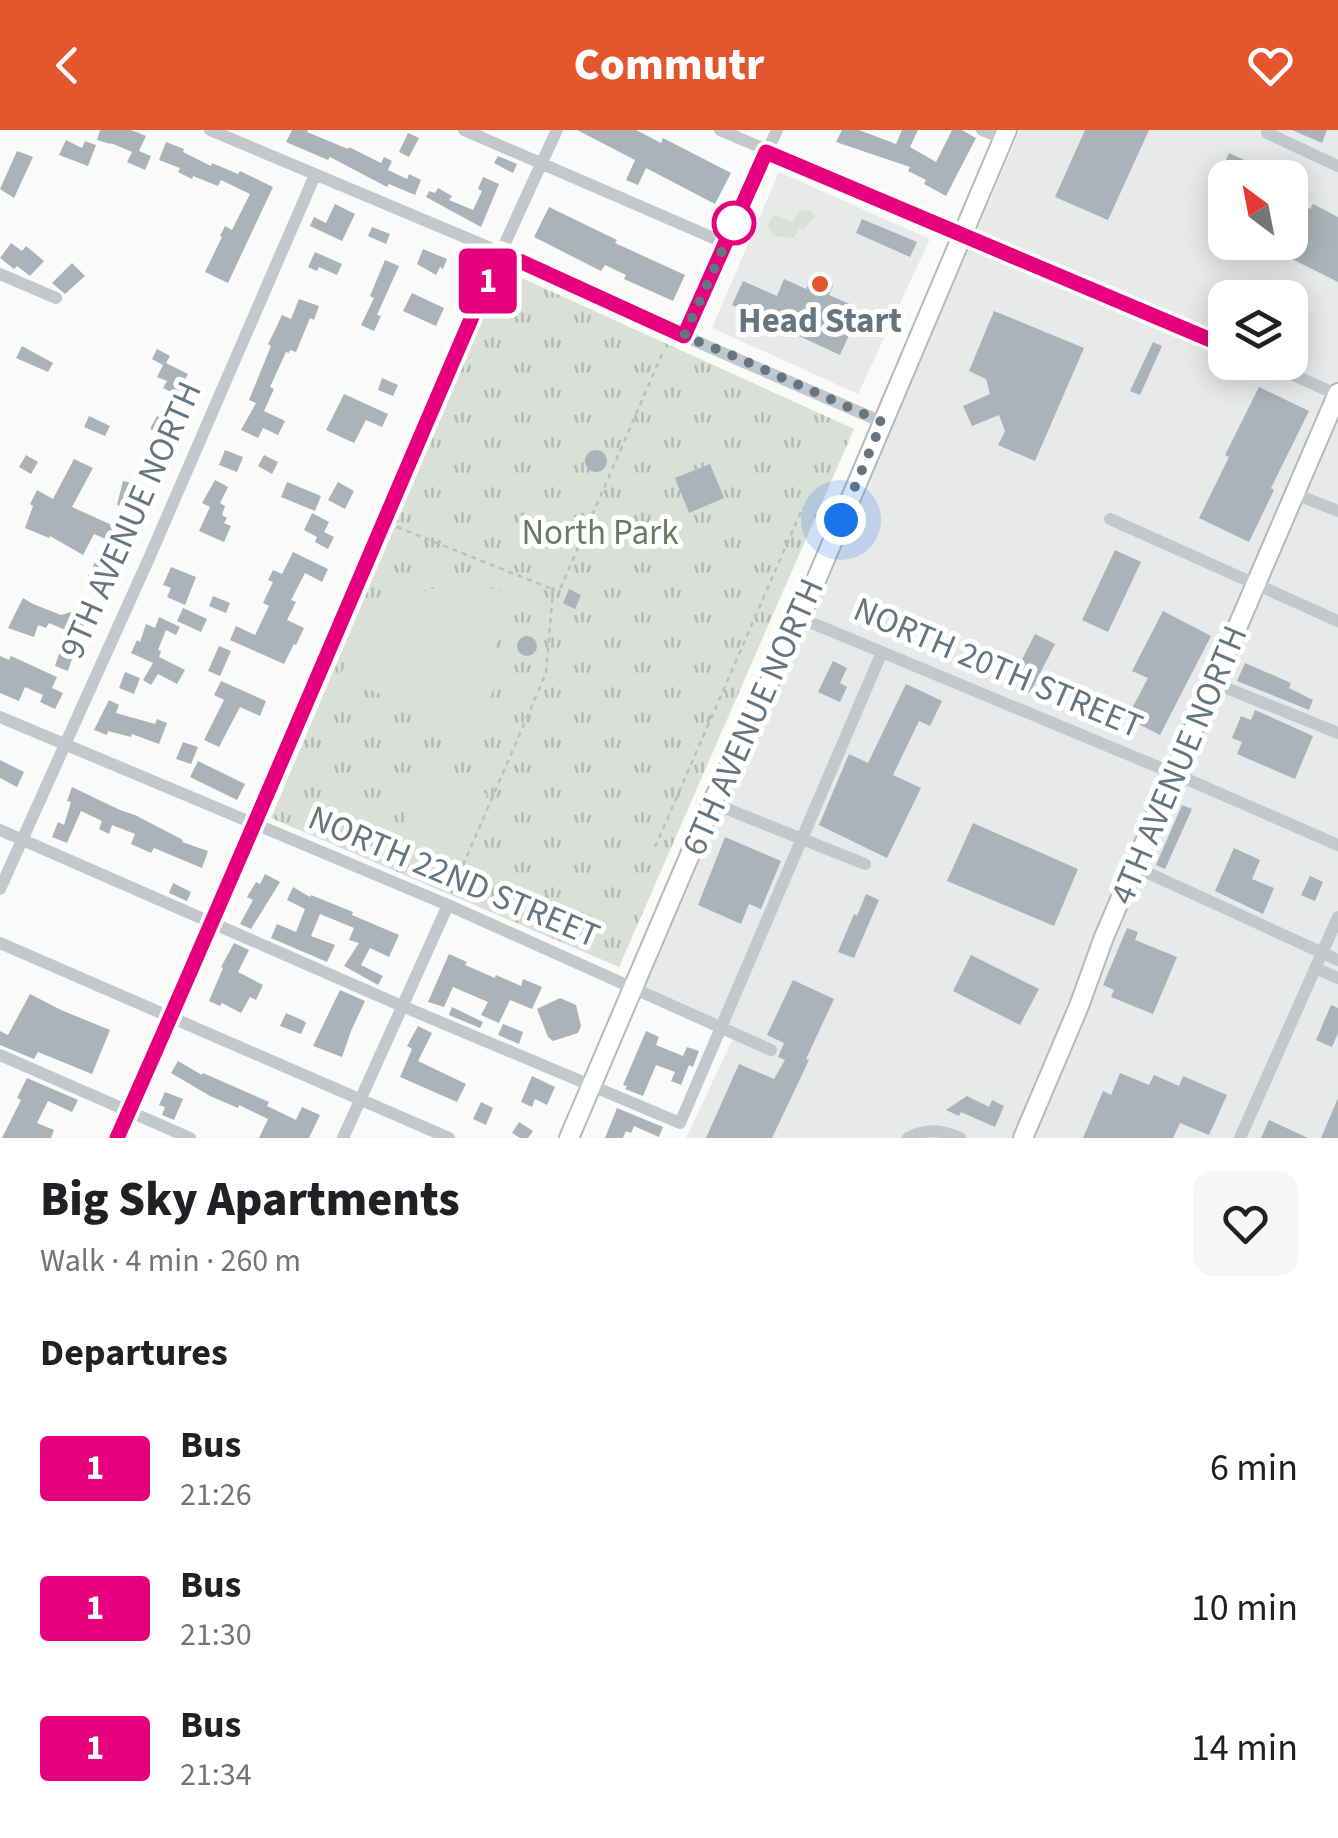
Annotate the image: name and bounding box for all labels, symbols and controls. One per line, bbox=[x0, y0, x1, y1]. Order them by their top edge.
text: Commutr bbox=[574, 33, 764, 97]
icon: back bbox=[40, 38, 95, 93]
icon: heart bbox=[1243, 38, 1298, 93]
north arrow bbox=[1208, 160, 1308, 260]
map controls bbox=[1208, 160, 1308, 380]
unlabelled marker bbox=[713, 202, 755, 244]
line badge: 1 bbox=[456, 248, 520, 314]
text: 1 bbox=[479, 256, 497, 306]
marker: Head Start bbox=[809, 273, 831, 295]
button: layers bbox=[1208, 280, 1308, 380]
place label: Head Start bbox=[738, 296, 902, 346]
street label: 9TH AVENUE NORTH bbox=[47, 373, 215, 667]
your location bbox=[816, 495, 866, 545]
park label: North Park bbox=[521, 508, 679, 558]
street label: 6TH AVENUE NORTH bbox=[669, 570, 837, 864]
street label: NORTH 20TH STREET bbox=[846, 585, 1150, 751]
street label: 4TH AVENUE NORTH bbox=[1098, 618, 1260, 912]
street label: NORTH 22ND STREET bbox=[301, 793, 607, 961]
text: Big Sky Apartments bbox=[40, 1166, 460, 1234]
button: heart bbox=[1193, 1171, 1298, 1276]
text: Walk · 4 min · 260 m bbox=[40, 1238, 301, 1284]
text: Departures bbox=[40, 1326, 228, 1380]
text: Bus bbox=[180, 1418, 241, 1472]
text: 6 min bbox=[1210, 1441, 1298, 1495]
text: 1 bbox=[86, 1443, 104, 1493]
text: 21:26 bbox=[180, 1472, 252, 1518]
text: Bus bbox=[180, 1558, 241, 1612]
text: 10 min bbox=[1191, 1581, 1298, 1635]
text: 1 bbox=[86, 1583, 104, 1633]
text: 21:30 bbox=[180, 1612, 252, 1658]
text: Bus bbox=[180, 1698, 241, 1752]
text: 14 min bbox=[1191, 1721, 1298, 1775]
text: 1 bbox=[86, 1723, 104, 1773]
text: 21:34 bbox=[180, 1752, 252, 1798]

